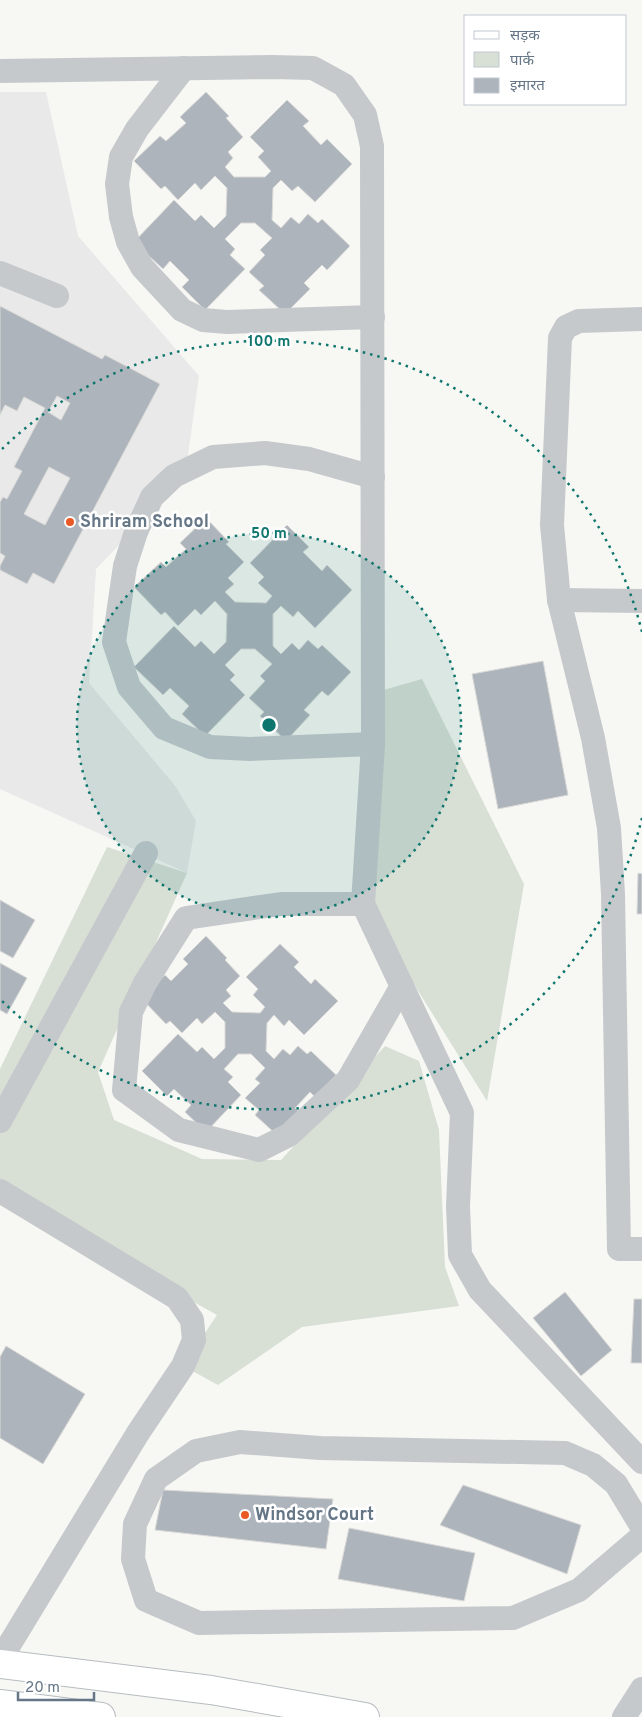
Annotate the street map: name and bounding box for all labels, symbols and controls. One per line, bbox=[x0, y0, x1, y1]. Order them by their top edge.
legend bbox=[464, 15, 627, 105]
text: सड़क bbox=[510, 27, 540, 46]
text: पार्क bbox=[510, 51, 534, 71]
text: इमारत bbox=[510, 77, 545, 96]
text: 100 m bbox=[248, 333, 290, 352]
place label: Shriram School bbox=[80, 511, 209, 534]
marker: Shriram School bbox=[64, 516, 76, 528]
text: 50 m bbox=[251, 525, 287, 544]
centre of rings bbox=[260, 716, 278, 734]
place label: Windsor Court bbox=[255, 1504, 374, 1527]
marker: Windsor Court bbox=[239, 1509, 251, 1521]
scale bar bbox=[18, 1670, 94, 1702]
text: 20 m bbox=[25, 1679, 60, 1698]

